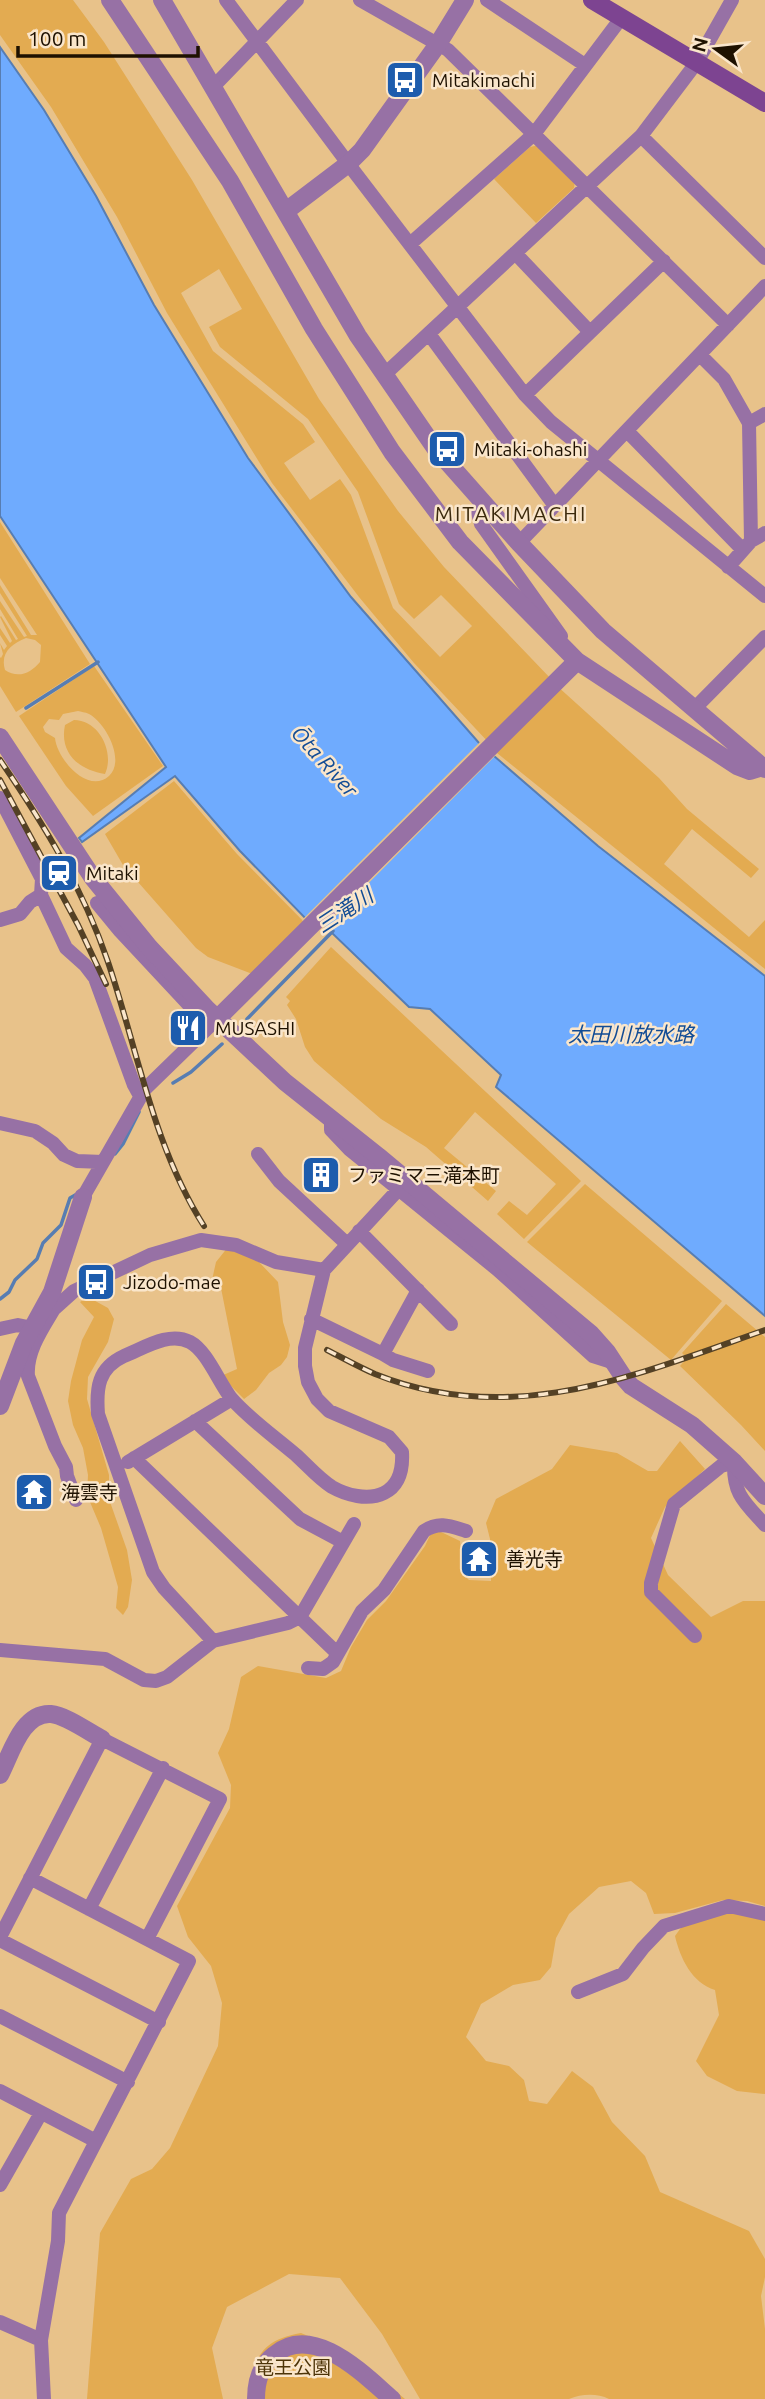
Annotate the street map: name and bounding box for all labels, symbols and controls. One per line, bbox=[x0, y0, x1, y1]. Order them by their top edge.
scale bar bbox=[18, 14, 198, 58]
north arrow bbox=[681, 14, 751, 84]
text: 100 m bbox=[28, 26, 86, 50]
text: N bbox=[687, 35, 712, 54]
bus stop icon: Mitakimachi bbox=[384, 59, 426, 101]
place label: Mitakimachi bbox=[432, 69, 535, 91]
bus stop icon: Mitaki-ohashi bbox=[426, 428, 468, 470]
place label: Mitaki-ohashi bbox=[474, 438, 588, 460]
district label: MITAKIMACHI bbox=[435, 501, 587, 525]
water label: Ōta River bbox=[287, 721, 364, 802]
station icon: Mitaki bbox=[38, 852, 80, 894]
place label: Mitaki bbox=[86, 862, 139, 884]
water label: 三滝川 bbox=[311, 882, 379, 937]
restaurant icon: MUSASHI bbox=[167, 1007, 209, 1049]
place label: MUSASHI bbox=[215, 1017, 295, 1039]
water label: 太田川放水路 bbox=[568, 1022, 696, 1046]
building icon: ファミマ三滝本町 bbox=[300, 1154, 342, 1196]
place label: ファミマ三滝本町 bbox=[348, 1164, 500, 1186]
bus stop icon: Jizodo-mae bbox=[75, 1261, 117, 1303]
place label: Jizodo-mae bbox=[123, 1271, 221, 1293]
temple icon: 海雲寺 bbox=[13, 1471, 55, 1513]
place label: 海雲寺 bbox=[61, 1481, 118, 1503]
temple icon: 善光寺 bbox=[458, 1538, 500, 1580]
place label: 善光寺 bbox=[506, 1548, 563, 1570]
park label: 竜王公園 bbox=[255, 2356, 331, 2378]

